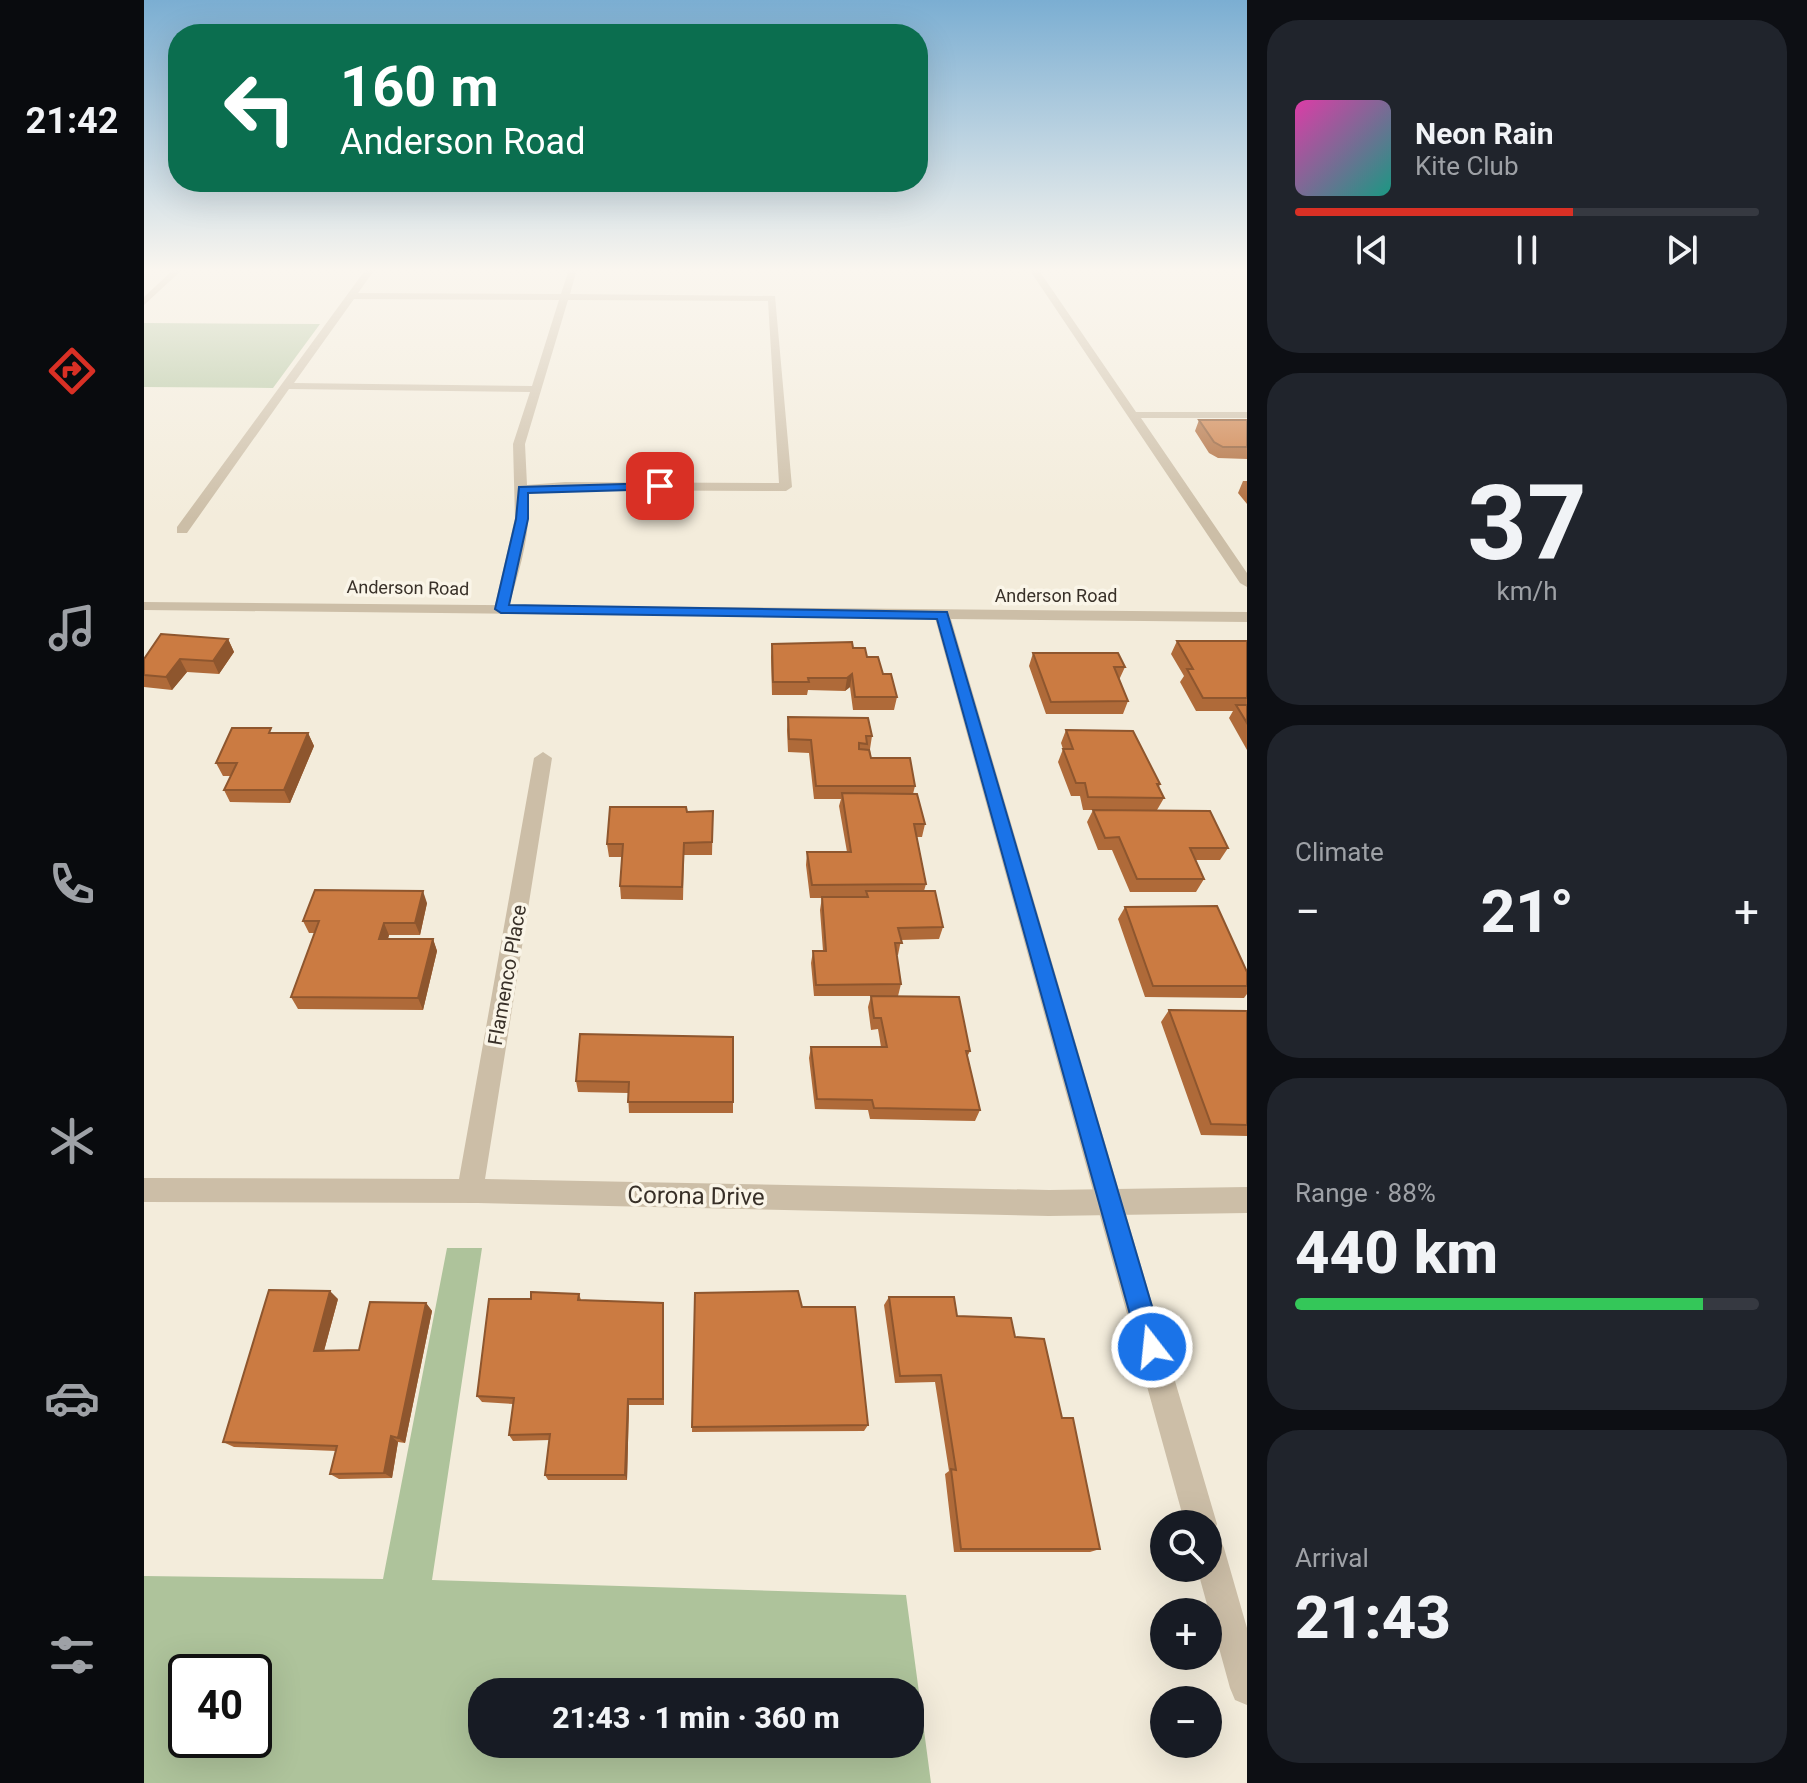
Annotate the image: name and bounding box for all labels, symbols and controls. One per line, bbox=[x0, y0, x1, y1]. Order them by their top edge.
text: 160 m bbox=[340, 54, 499, 120]
icon: left bbox=[208, 56, 312, 160]
text: 21:42 bbox=[26, 100, 118, 142]
text: Neon Rain bbox=[1415, 116, 1554, 151]
text: Anderson Road bbox=[340, 121, 585, 163]
text: Kite Club bbox=[1415, 151, 1519, 181]
icon: previous bbox=[1350, 228, 1394, 272]
icon: pause bbox=[1505, 228, 1549, 272]
icon: next bbox=[1660, 228, 1704, 272]
icon: directions bbox=[44, 343, 100, 399]
pin bbox=[626, 452, 694, 520]
text: 37 bbox=[1467, 463, 1587, 584]
icon: arrive bbox=[638, 464, 682, 508]
street label: Anderson Road bbox=[346, 576, 470, 599]
text: km/h bbox=[1496, 576, 1558, 606]
street label: Anderson Road bbox=[995, 585, 1117, 606]
icon: music bbox=[44, 600, 100, 656]
text: Climate bbox=[1295, 837, 1384, 867]
icon: phone bbox=[44, 856, 100, 912]
text: 21° bbox=[1481, 876, 1574, 947]
text: − bbox=[1295, 886, 1320, 938]
text: + bbox=[1734, 886, 1759, 938]
street label: Flamenco Place bbox=[483, 903, 531, 1047]
icon: climate bbox=[44, 1113, 100, 1169]
text: Range · 88% bbox=[1295, 1178, 1436, 1208]
street label: Corona Drive bbox=[627, 1181, 765, 1211]
text: 440 km bbox=[1295, 1217, 1498, 1288]
position arrow bbox=[1110, 1305, 1194, 1389]
icon: car bbox=[44, 1370, 100, 1426]
map controls bbox=[1150, 1510, 1222, 1758]
button: search bbox=[1150, 1510, 1222, 1582]
text: Arrival bbox=[1295, 1543, 1369, 1573]
text: 21:43 bbox=[1295, 1582, 1451, 1653]
button: + bbox=[1150, 1598, 1222, 1670]
icon: filters bbox=[44, 1627, 100, 1683]
speed limit sign: 40 bbox=[168, 1654, 272, 1758]
button: − bbox=[1150, 1686, 1222, 1758]
text: 21:43 · 1 min · 360 m bbox=[552, 1700, 840, 1735]

